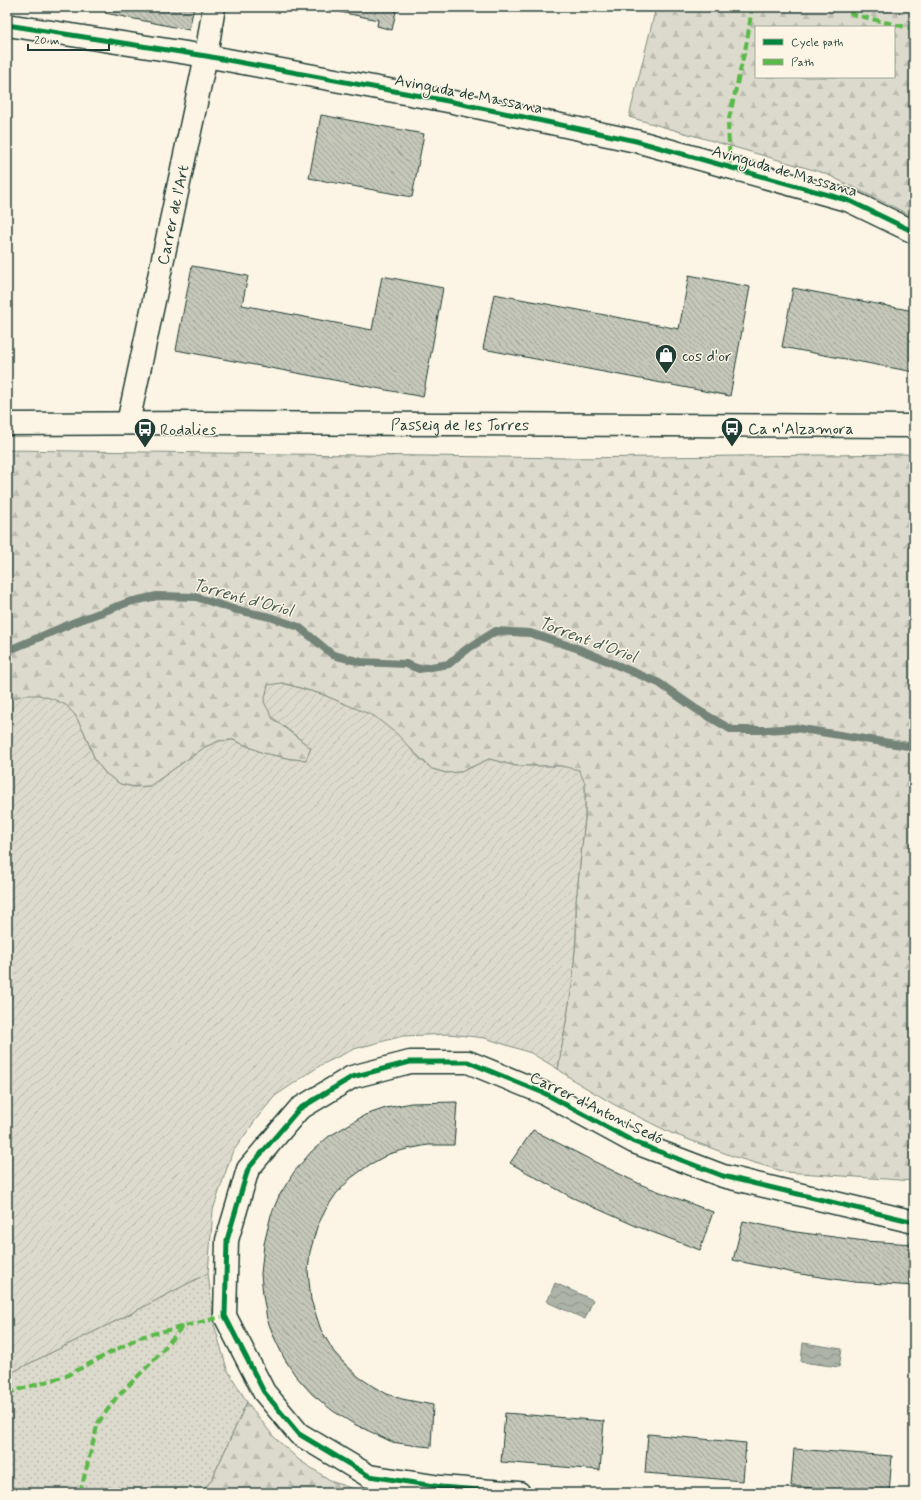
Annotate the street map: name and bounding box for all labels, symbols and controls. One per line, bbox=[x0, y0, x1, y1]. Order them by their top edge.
scale bar bbox=[28, 26, 109, 52]
legend bbox=[755, 26, 895, 78]
text: 20 m bbox=[34, 33, 60, 49]
text: Cycle path bbox=[791, 35, 843, 51]
text: Path bbox=[791, 55, 814, 71]
street label: Avinguda de Massana bbox=[393, 70, 545, 120]
street label: Avinguda de Massana bbox=[709, 141, 860, 203]
street label: Carrer de l'Art bbox=[153, 163, 195, 267]
shop icon: cos d'or bbox=[653, 342, 679, 375]
place label: cos d'or bbox=[682, 346, 732, 367]
street label: Passeig de les Torres bbox=[391, 415, 529, 436]
bus stop icon: Ca n'Alzamora bbox=[719, 415, 745, 448]
bus stop icon: Rodalies bbox=[132, 416, 158, 449]
place label: Ca n'Alzamora bbox=[748, 419, 854, 440]
place label: Rodalies bbox=[160, 420, 216, 441]
water label: Torrent d'Oriol bbox=[190, 574, 297, 622]
water label: Torrent d'Oriol bbox=[536, 612, 642, 669]
street label: Carrer d'Antoni Sedó bbox=[526, 1067, 667, 1150]

